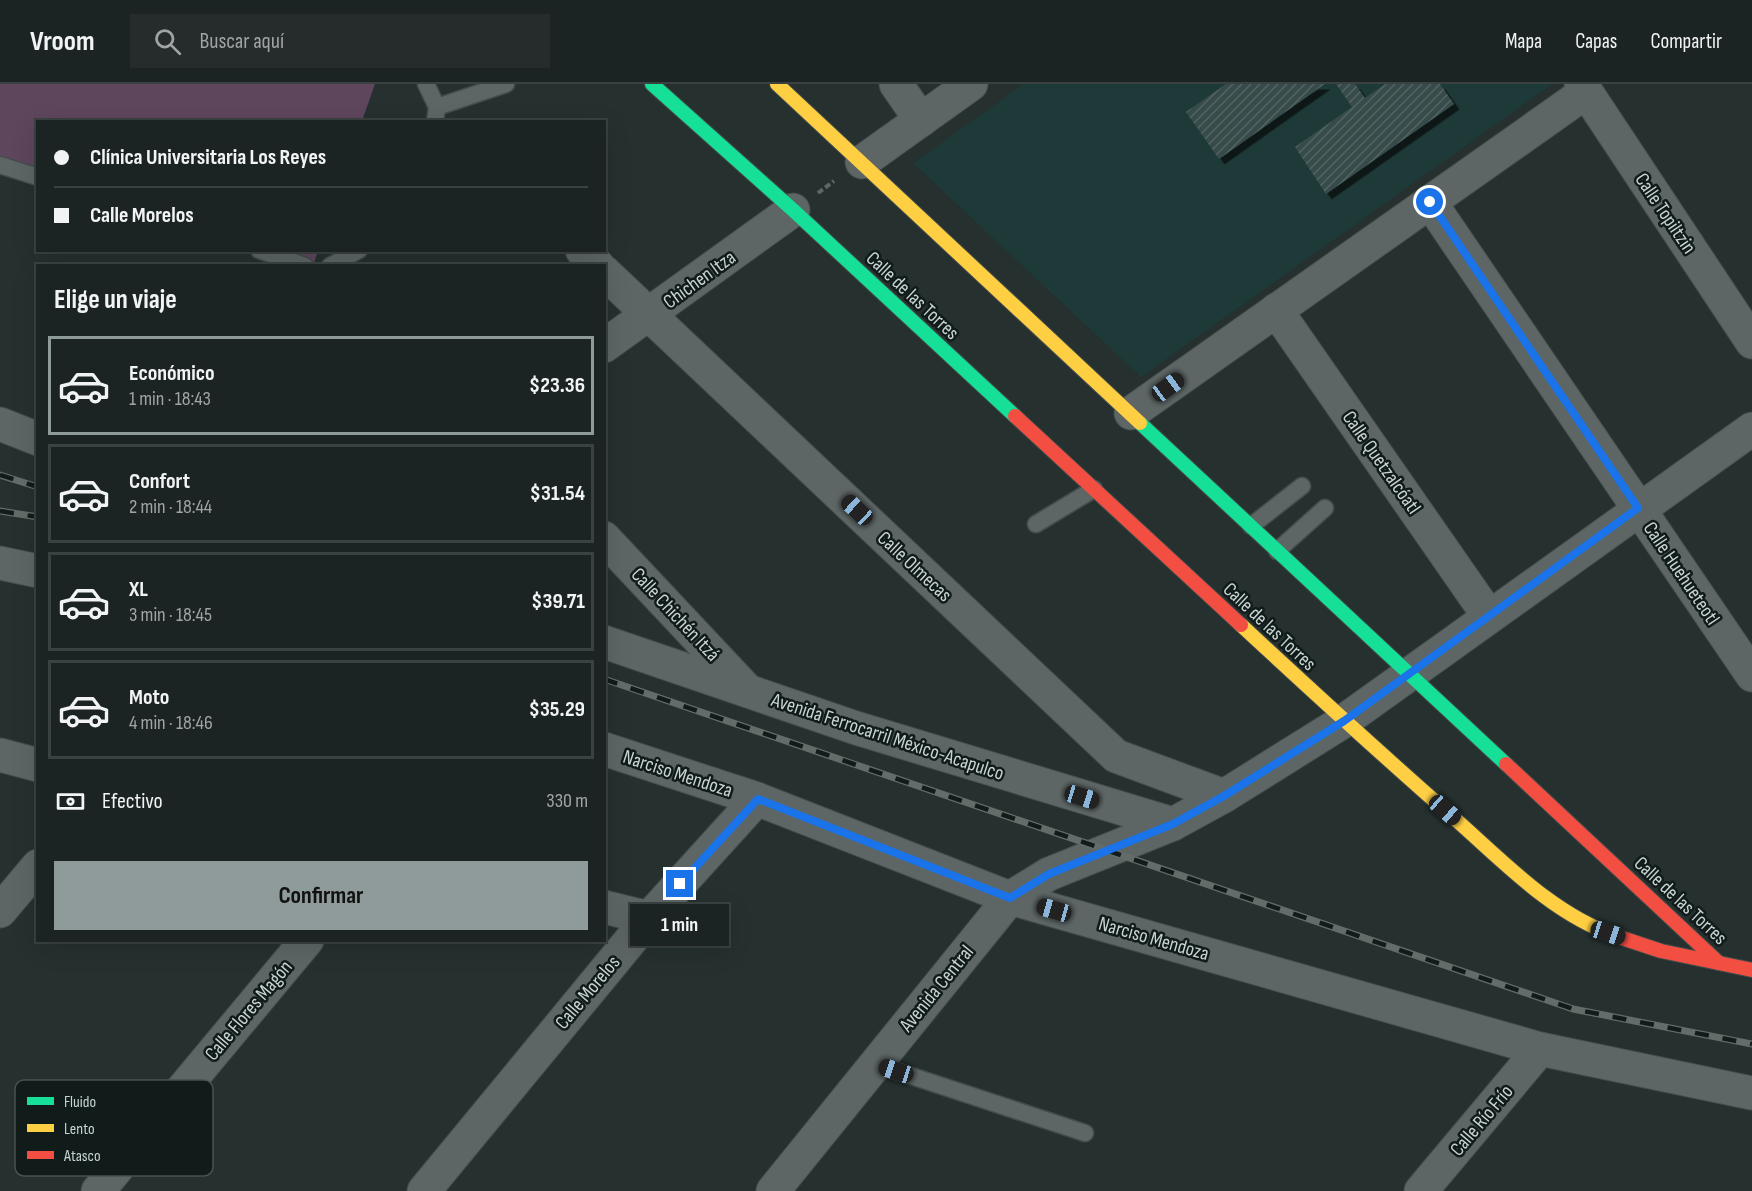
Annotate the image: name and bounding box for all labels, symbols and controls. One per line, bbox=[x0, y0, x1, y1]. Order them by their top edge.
search box bbox=[130, 14, 550, 68]
text: Vroom bbox=[30, 25, 94, 58]
icon: search bbox=[151, 25, 184, 58]
text: Buscar aquí bbox=[199, 28, 284, 55]
text: Mapa bbox=[1505, 29, 1542, 54]
text: Capas bbox=[1575, 29, 1617, 54]
text: Compartir bbox=[1650, 29, 1722, 54]
text: Clínica Universitaria Los Reyes bbox=[90, 144, 326, 171]
street label: Calle Topiltzin bbox=[1629, 169, 1701, 259]
route start bbox=[1416, 188, 1443, 215]
text: Calle Morelos bbox=[90, 202, 194, 229]
street label: Chichen Itza bbox=[659, 246, 740, 314]
street label: Calle de las Torres bbox=[861, 247, 964, 345]
text: Elige un viaje bbox=[54, 284, 177, 316]
icon: car bbox=[57, 359, 111, 413]
text: Económico bbox=[129, 360, 215, 387]
car bbox=[1148, 369, 1188, 405]
text: $23.36 bbox=[529, 372, 585, 399]
text: 1 min · 18:43 bbox=[129, 387, 211, 411]
street label: Calle Quetzalcóatl bbox=[1337, 406, 1426, 519]
icon: car bbox=[57, 467, 111, 521]
text: Confort bbox=[129, 468, 190, 495]
text: $31.54 bbox=[530, 480, 585, 507]
car bbox=[838, 491, 876, 529]
text: 2 min · 18:44 bbox=[129, 495, 212, 519]
street label: Calle Huehueteotl bbox=[1638, 517, 1724, 630]
street label: Calle Olmecas bbox=[872, 526, 956, 607]
street label: Calle Chichén Itzá bbox=[626, 563, 725, 666]
icon: car bbox=[57, 575, 111, 629]
text: XL bbox=[129, 576, 148, 603]
street label: Calle de las Torres bbox=[1218, 578, 1321, 676]
text: $39.71 bbox=[531, 588, 585, 615]
text: 3 min · 18:45 bbox=[129, 603, 212, 627]
icon: car bbox=[57, 683, 111, 737]
text: Moto bbox=[129, 684, 169, 711]
street label: Avenida Ferrocarril México-Acapulco bbox=[768, 688, 1007, 786]
text: $35.29 bbox=[529, 696, 585, 723]
text: 4 min · 18:46 bbox=[129, 711, 213, 735]
street label: Narciso Mendoza bbox=[620, 745, 735, 803]
car bbox=[1062, 783, 1102, 811]
icon: cash bbox=[54, 785, 87, 818]
text: Efectivo bbox=[102, 788, 163, 815]
text: 330 m bbox=[546, 789, 588, 813]
car bbox=[1426, 791, 1464, 829]
street label: Calle de las Torres bbox=[1629, 852, 1732, 950]
button: Confirmar bbox=[54, 861, 588, 930]
route end bbox=[666, 870, 693, 897]
car bbox=[1034, 896, 1074, 924]
callout: 1 min bbox=[630, 905, 730, 947]
street label: Narciso Mendoza bbox=[1096, 912, 1212, 966]
text: 1 min bbox=[661, 913, 698, 937]
car bbox=[1588, 919, 1628, 947]
street label: Avenida Central bbox=[894, 940, 979, 1038]
street label: Calle Morelos bbox=[550, 951, 625, 1034]
street label: Calle Flores Magón bbox=[200, 956, 298, 1066]
car bbox=[876, 1057, 916, 1085]
legend bbox=[15, 1080, 213, 1176]
street label: Calle Río Frío bbox=[1445, 1080, 1518, 1161]
text: Fluido bbox=[64, 1093, 96, 1112]
text: Lento bbox=[64, 1120, 95, 1139]
text: Atasco bbox=[63, 1147, 101, 1166]

